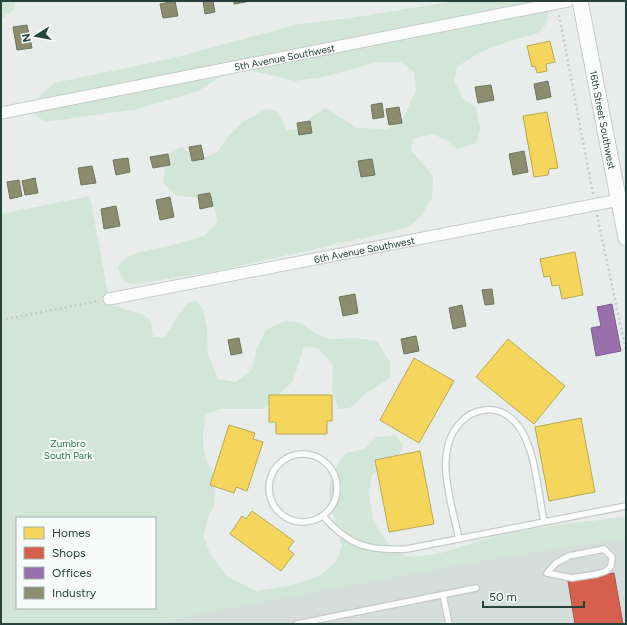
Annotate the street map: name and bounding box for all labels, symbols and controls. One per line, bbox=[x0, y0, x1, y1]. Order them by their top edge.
north arrow bbox=[16, 16, 56, 56]
text: N bbox=[19, 32, 34, 43]
street label: 5th Avenue Southwest bbox=[233, 41, 336, 73]
street label: 16th Street Southwest bbox=[587, 69, 619, 171]
street label: 6th Avenue Southwest bbox=[313, 233, 416, 266]
park label: Zumbro South Park bbox=[44, 437, 92, 462]
legend bbox=[16, 517, 156, 609]
text: Homes bbox=[52, 526, 91, 540]
text: Shops bbox=[52, 546, 86, 560]
text: Offices bbox=[52, 566, 92, 580]
scale bar bbox=[483, 583, 584, 609]
text: Industry bbox=[52, 586, 97, 600]
text: 50 m bbox=[489, 590, 517, 604]

